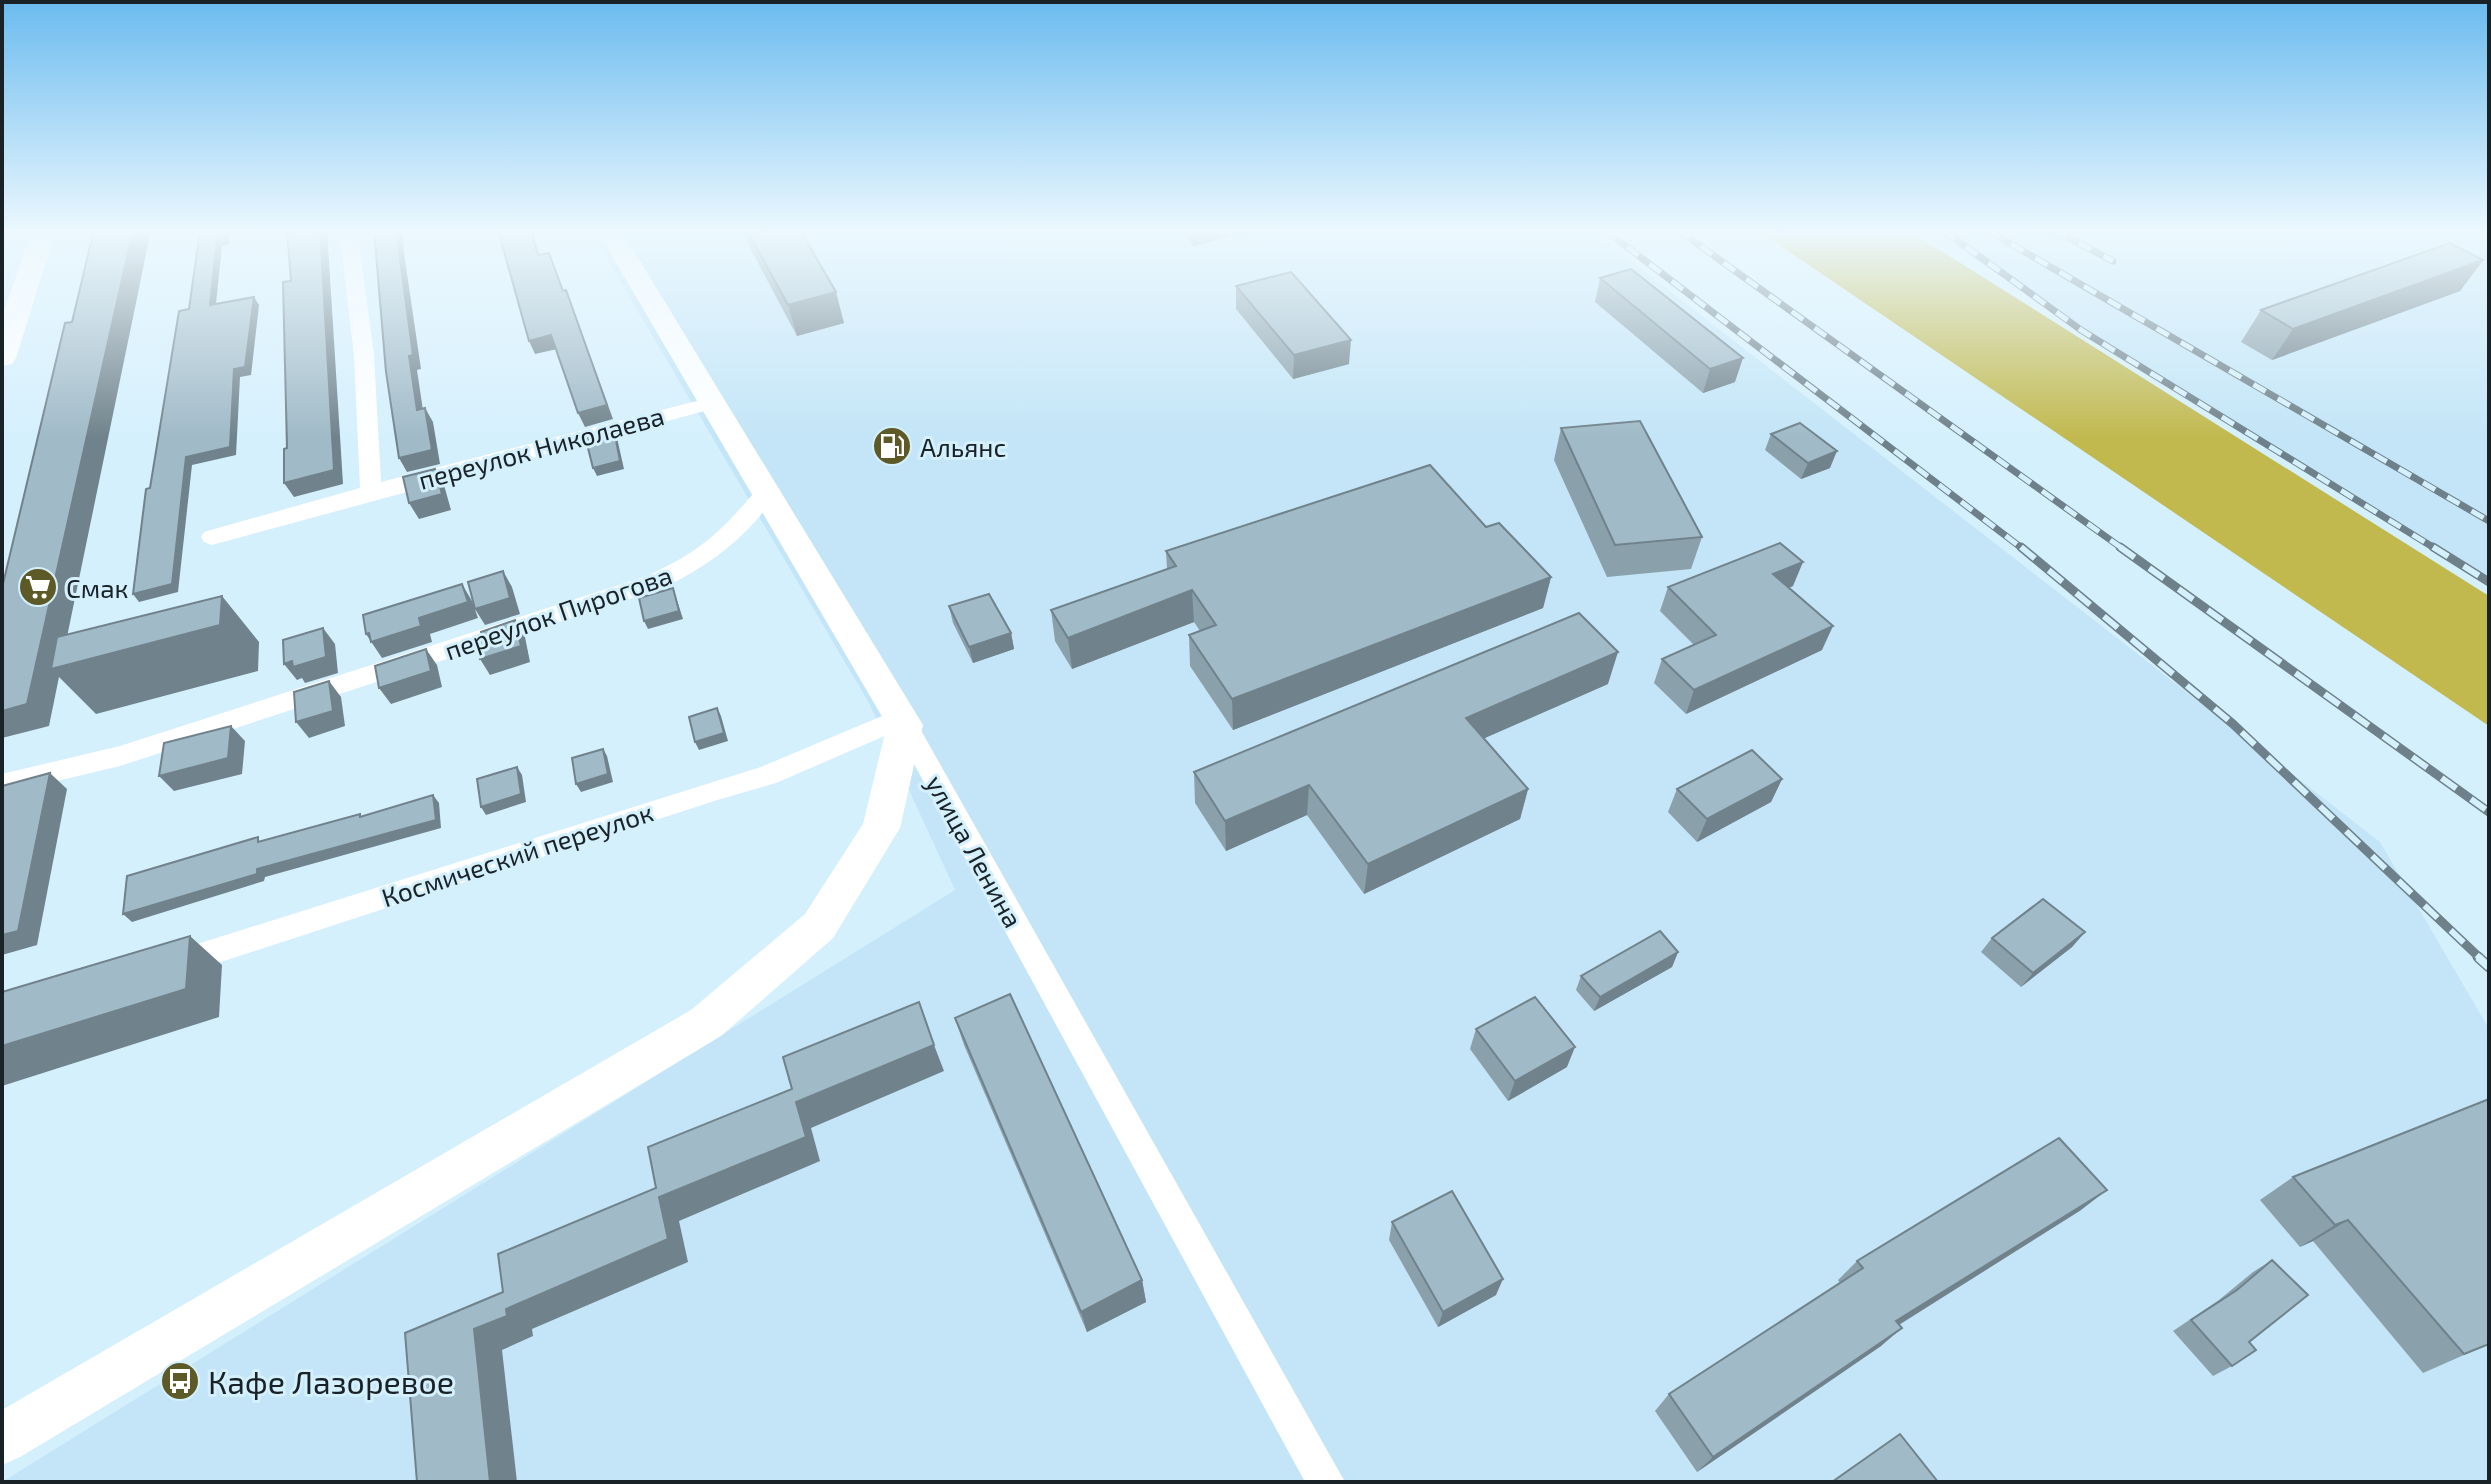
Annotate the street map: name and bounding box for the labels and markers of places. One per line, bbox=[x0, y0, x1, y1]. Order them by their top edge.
fuel station icon: Альянс bbox=[871, 425, 913, 467]
place label: Альянс bbox=[920, 431, 1006, 462]
supermarket icon: Смак bbox=[17, 566, 59, 608]
place label: Смак bbox=[66, 572, 129, 603]
bus stop icon: Кафе Лазоревое bbox=[159, 1360, 201, 1402]
place label: Кафе Лазоревое bbox=[208, 1362, 454, 1400]

